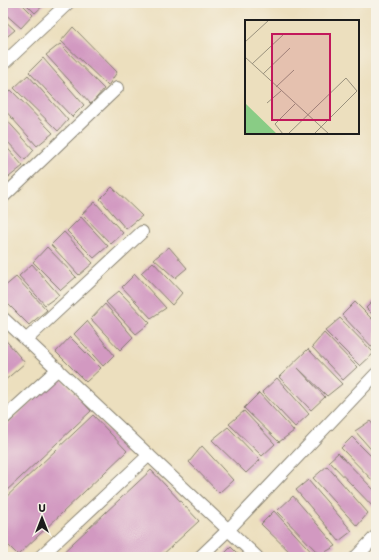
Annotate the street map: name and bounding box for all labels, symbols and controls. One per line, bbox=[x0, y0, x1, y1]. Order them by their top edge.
inset map bbox=[245, 20, 359, 134]
north arrow bbox=[22, 498, 62, 538]
text: U bbox=[38, 501, 46, 516]

